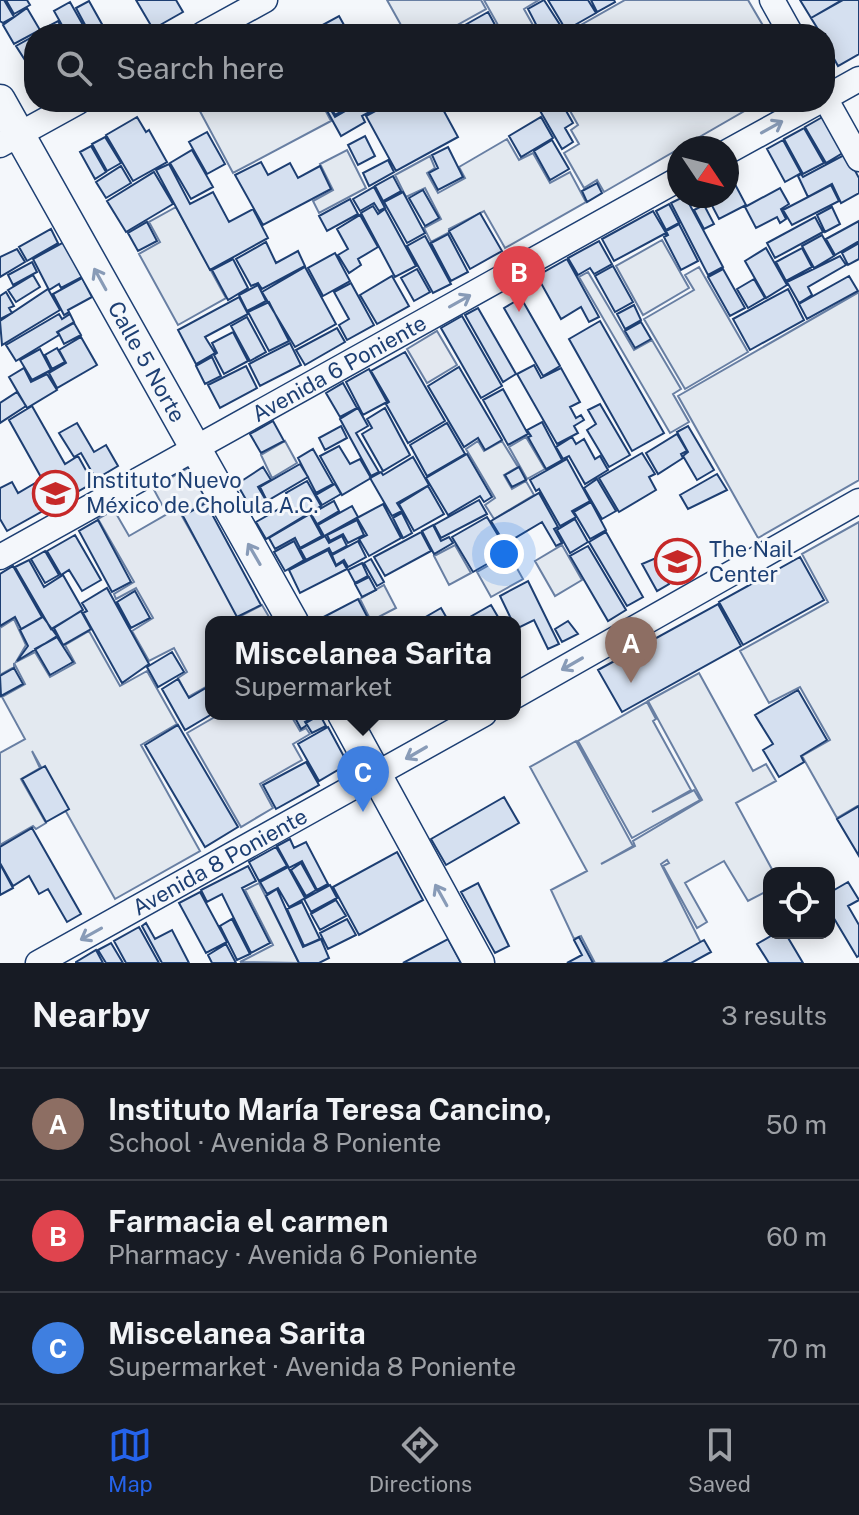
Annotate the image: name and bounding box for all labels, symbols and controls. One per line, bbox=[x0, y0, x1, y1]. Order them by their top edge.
search box bbox=[24, 24, 835, 112]
icon: search bbox=[52, 46, 96, 90]
text: Search here bbox=[116, 50, 284, 86]
one-way arrow bbox=[760, 119, 783, 135]
north arrow bbox=[667, 136, 739, 208]
pin: B bbox=[493, 246, 545, 312]
one-way arrow bbox=[92, 267, 107, 291]
one-way arrow bbox=[447, 293, 471, 309]
street label: Calle 5 Norte bbox=[103, 297, 191, 427]
street label: Avenida 6 Poniente bbox=[247, 309, 431, 427]
place label: Instituto Nuevo México de Cholula A.C. bbox=[86, 467, 318, 518]
school or university icon: Instituto Nuevo México de Cholula A.C. bbox=[31, 469, 79, 517]
your location bbox=[484, 534, 524, 574]
place label: The Nail Center bbox=[709, 536, 793, 587]
school or university icon: The Nail Center bbox=[654, 538, 702, 586]
one-way arrow bbox=[246, 543, 262, 566]
popup bbox=[205, 616, 521, 720]
pin: A bbox=[605, 617, 657, 683]
text: Miscelanea Sarita bbox=[234, 635, 492, 671]
one-way arrow bbox=[561, 656, 584, 672]
text: Supermarket bbox=[234, 671, 392, 702]
one-way arrow bbox=[405, 745, 428, 761]
pin: C bbox=[337, 746, 389, 812]
street label: Avenida 8 Poniente bbox=[128, 802, 311, 921]
map controls bbox=[763, 867, 835, 939]
button: locate bbox=[763, 867, 835, 939]
one-way arrow bbox=[433, 883, 448, 907]
one-way arrow bbox=[80, 926, 104, 942]
text: Nearby bbox=[32, 995, 150, 1035]
text: 3 results bbox=[721, 1000, 827, 1031]
text: Instituto María Teresa Cancino, bbox=[108, 1091, 552, 1127]
text: A bbox=[49, 1109, 67, 1140]
text: 50 m bbox=[766, 1109, 827, 1140]
text: School · Avenida 8 Poniente bbox=[108, 1127, 441, 1158]
text: Farmacia el carmen bbox=[108, 1203, 388, 1239]
text: B bbox=[49, 1221, 67, 1252]
text: 60 m bbox=[766, 1221, 827, 1252]
text: Pharmacy · Avenida 6 Poniente bbox=[108, 1239, 478, 1270]
text: Miscelanea Sarita bbox=[108, 1315, 366, 1351]
text: C bbox=[49, 1333, 67, 1364]
text: 70 m bbox=[767, 1333, 827, 1364]
text: Supermarket · Avenida 8 Poniente bbox=[108, 1351, 516, 1382]
tab: Map bbox=[108, 1423, 153, 1497]
tab: Directions bbox=[369, 1423, 472, 1497]
tab: Saved bbox=[688, 1423, 751, 1497]

